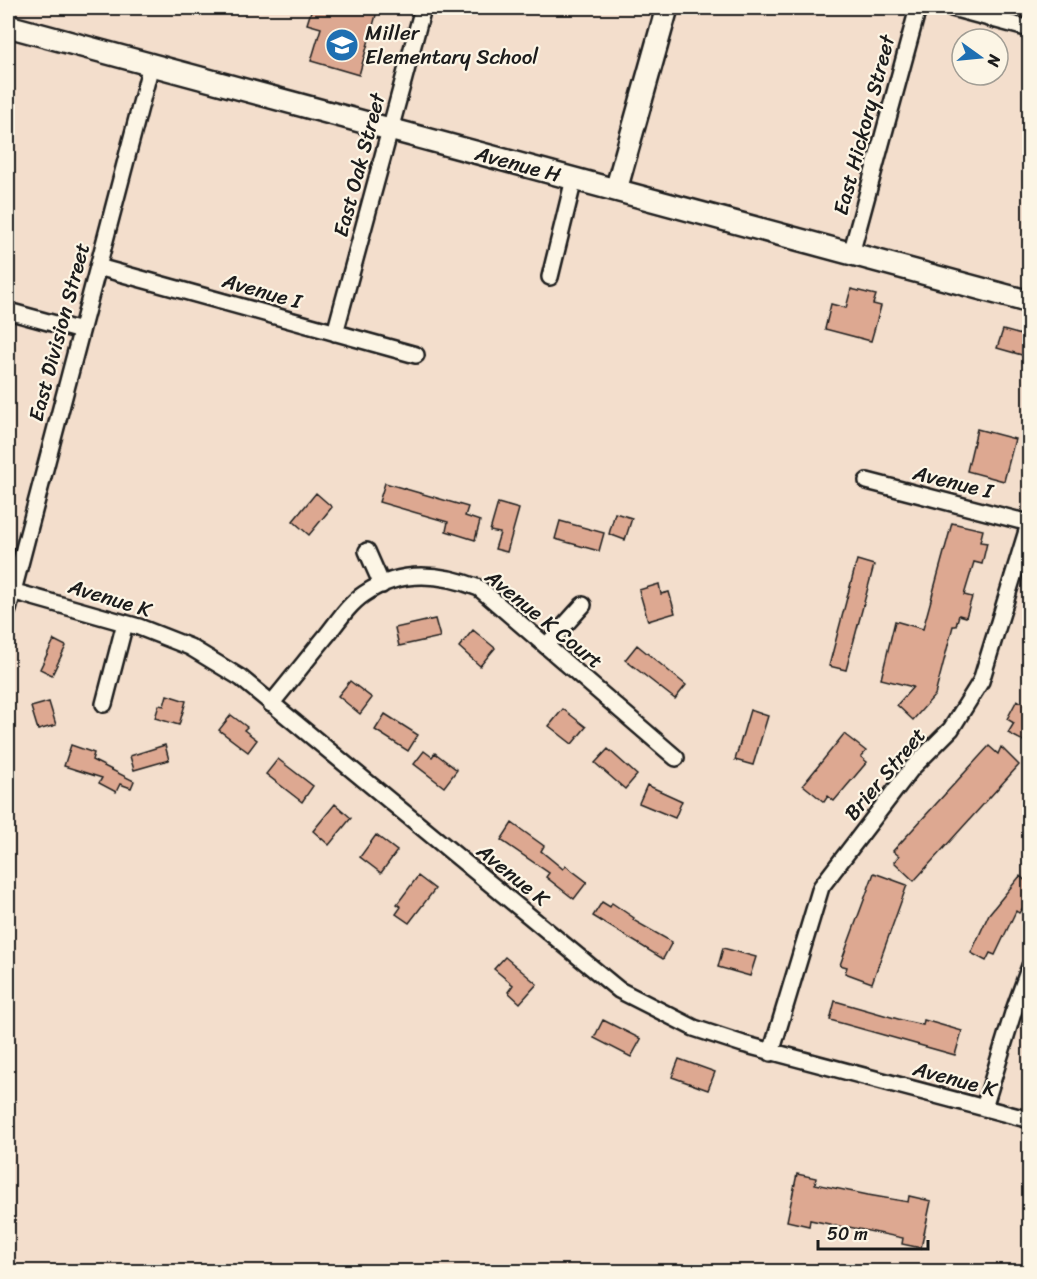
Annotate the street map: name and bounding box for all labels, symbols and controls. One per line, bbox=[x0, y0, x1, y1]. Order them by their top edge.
place label: Miller Elementary School bbox=[365, 14, 539, 76]
school or university icon: Miller Elementary School bbox=[324, 27, 360, 63]
north arrow bbox=[950, 27, 1010, 87]
street label: East Hickory Street bbox=[822, 29, 907, 219]
text: N bbox=[978, 51, 1010, 71]
street label: East Oak Street bbox=[322, 87, 397, 241]
street label: Avenue H bbox=[470, 134, 565, 194]
street label: East Division Street bbox=[17, 238, 101, 426]
street label: Avenue I bbox=[217, 261, 308, 321]
street label: Avenue I bbox=[908, 454, 998, 511]
street label: Avenue K Court bbox=[475, 558, 612, 679]
street label: Avenue K bbox=[63, 567, 157, 629]
street label: Brier Street bbox=[834, 719, 936, 829]
street label: Avenue K bbox=[467, 833, 559, 917]
street label: Avenue K bbox=[908, 1049, 1002, 1109]
scale bar bbox=[818, 1213, 928, 1251]
text: 50 m bbox=[827, 1218, 868, 1250]

